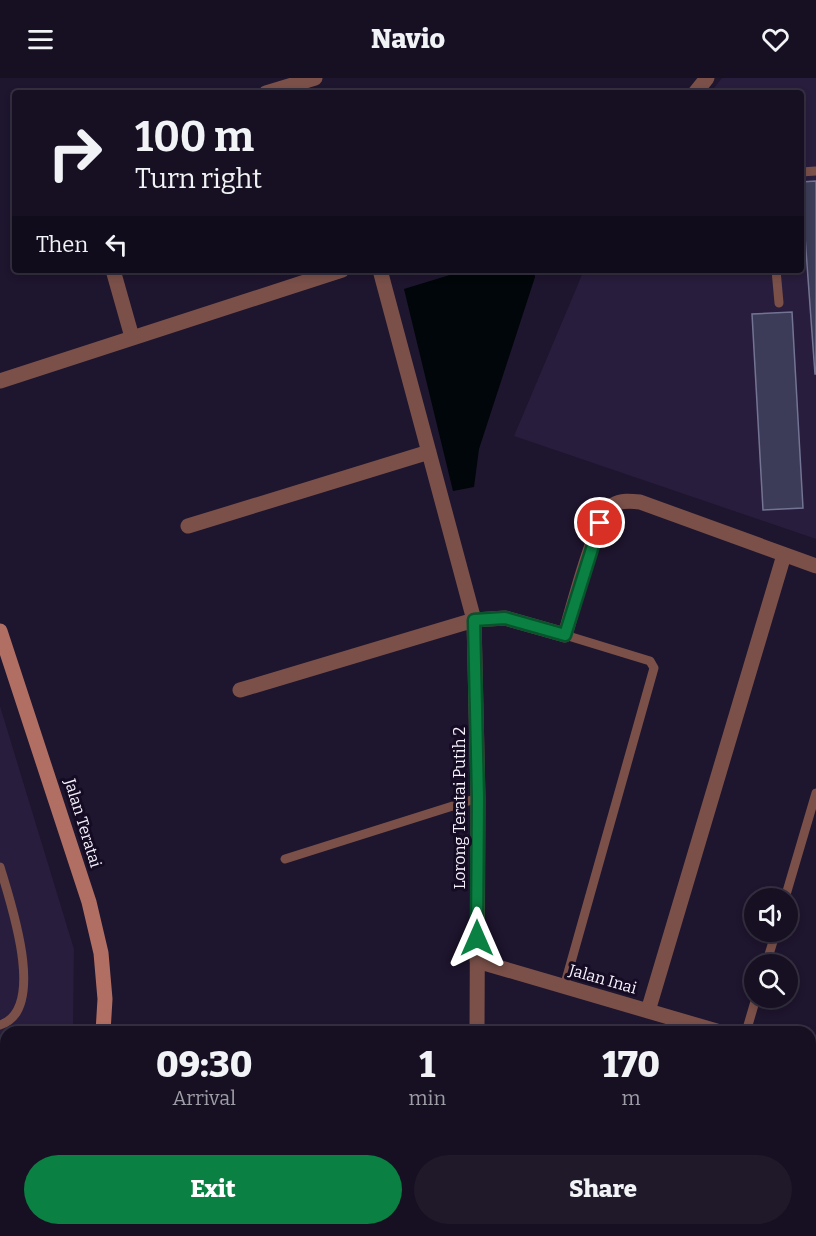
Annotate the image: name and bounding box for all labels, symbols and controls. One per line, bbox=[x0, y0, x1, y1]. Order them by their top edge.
icon: menu bbox=[24, 23, 57, 56]
text: Navio bbox=[371, 23, 445, 55]
icon: heart bbox=[759, 23, 792, 56]
text: 100 m bbox=[135, 112, 254, 162]
icon: right bbox=[36, 114, 114, 192]
text: Turn right bbox=[135, 163, 262, 195]
icon: left bbox=[100, 228, 133, 261]
text: Then bbox=[36, 231, 88, 258]
pin bbox=[574, 497, 625, 548]
icon: arrive bbox=[583, 506, 616, 539]
street label: Lorong Teratai Putih 2 bbox=[450, 727, 469, 889]
street label: Jalan Teratai bbox=[60, 775, 106, 870]
map controls bbox=[744, 888, 798, 1008]
button: sound bbox=[744, 888, 798, 942]
position arrow bbox=[445, 906, 509, 970]
button: search bbox=[744, 954, 798, 1008]
street label: Jalan Inai bbox=[566, 960, 639, 998]
text: 09:30 bbox=[156, 1043, 252, 1087]
text: 1 bbox=[419, 1043, 435, 1087]
text: 170 bbox=[602, 1043, 660, 1087]
text: Arrival bbox=[173, 1086, 236, 1110]
text: min bbox=[408, 1086, 446, 1110]
text: m bbox=[622, 1086, 641, 1110]
button: Exit bbox=[24, 1155, 402, 1224]
button: Share bbox=[414, 1155, 792, 1224]

